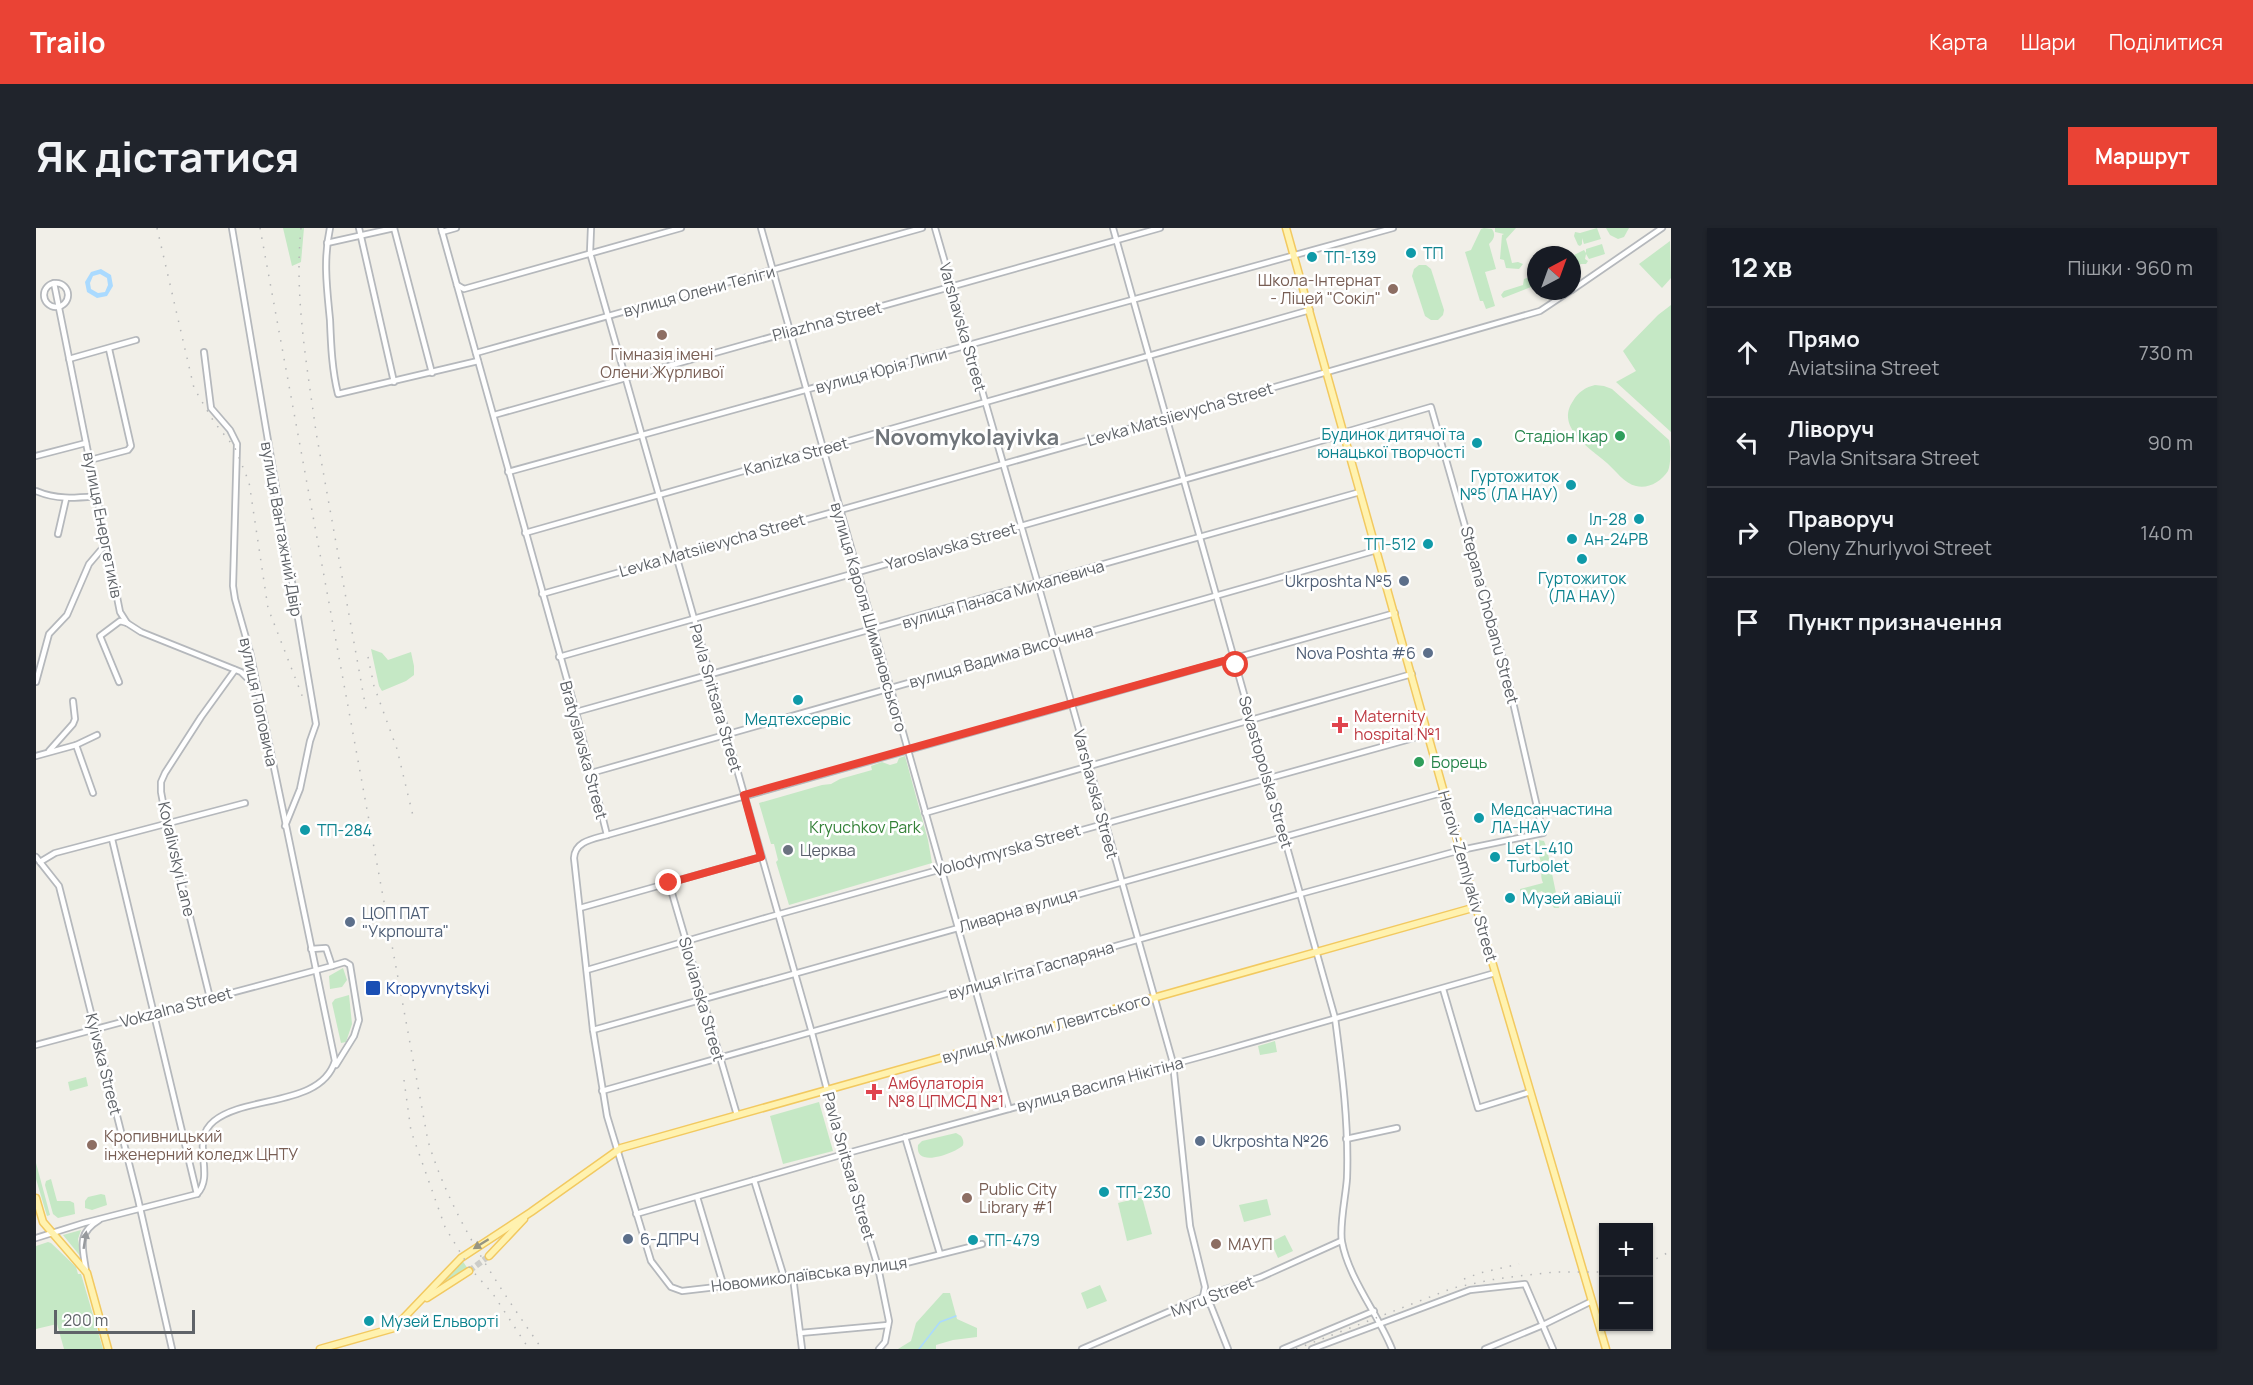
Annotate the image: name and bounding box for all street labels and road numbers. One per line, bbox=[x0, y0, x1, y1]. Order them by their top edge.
street label: вулиця Олени Теліги bbox=[621, 260, 777, 322]
street label: Varshavska Street bbox=[934, 260, 992, 394]
street label: Pliazhna Street bbox=[770, 296, 884, 346]
street label: вулиця Юрія Липи bbox=[813, 342, 949, 398]
street label: Levka Matsiievycha Street bbox=[1084, 377, 1276, 451]
street label: Kanizka Street bbox=[741, 432, 851, 480]
street label: вулиця Вантажний Двір bbox=[256, 440, 308, 618]
street label: вулиця Енергетиків bbox=[78, 450, 128, 600]
street label: вулиця Кароля Шимановського bbox=[826, 500, 912, 734]
street label: Levka Matsiievycha Street bbox=[616, 508, 808, 582]
street label: Yaroslavska Street bbox=[883, 517, 1019, 575]
street label: Stepana Chobanu Street bbox=[1456, 524, 1524, 706]
street label: вулиця Панаса Михалевича bbox=[899, 555, 1107, 633]
street label: вулиця Вадима Височина bbox=[906, 619, 1096, 693]
street label: Pavla Snitsara Street bbox=[684, 621, 748, 775]
street label: вулиця Поповича bbox=[235, 636, 283, 768]
street label: Bratyslavska Street bbox=[555, 678, 613, 822]
street label: Sevastopolska Street bbox=[1234, 693, 1298, 851]
street label: Varshavska Street bbox=[1068, 727, 1124, 861]
street label: Heroiv-Zemlyakiv Street bbox=[1433, 788, 1503, 964]
street label: Kovalivskyi Lane bbox=[153, 799, 201, 919]
street label: Volodymyrska Street bbox=[931, 818, 1083, 882]
street label: Ливарна вулиця bbox=[956, 883, 1080, 937]
street label: Slovianska Street bbox=[674, 934, 730, 1064]
street label: вулиця Ігіта Гаспаряна bbox=[946, 936, 1116, 1004]
street label: Vokzalna Street bbox=[117, 981, 235, 1033]
street label: вулиця Миколи Левитського bbox=[939, 988, 1153, 1068]
street label: Kyivska Street bbox=[81, 1011, 127, 1117]
street label: вулиця Василя Нікітіна bbox=[1014, 1051, 1186, 1117]
street label: Pavla Snitsara Street bbox=[817, 1089, 881, 1243]
street label: Новомиколаївська вулиця bbox=[710, 1251, 908, 1297]
street label: Myru Street bbox=[1167, 1270, 1257, 1322]

